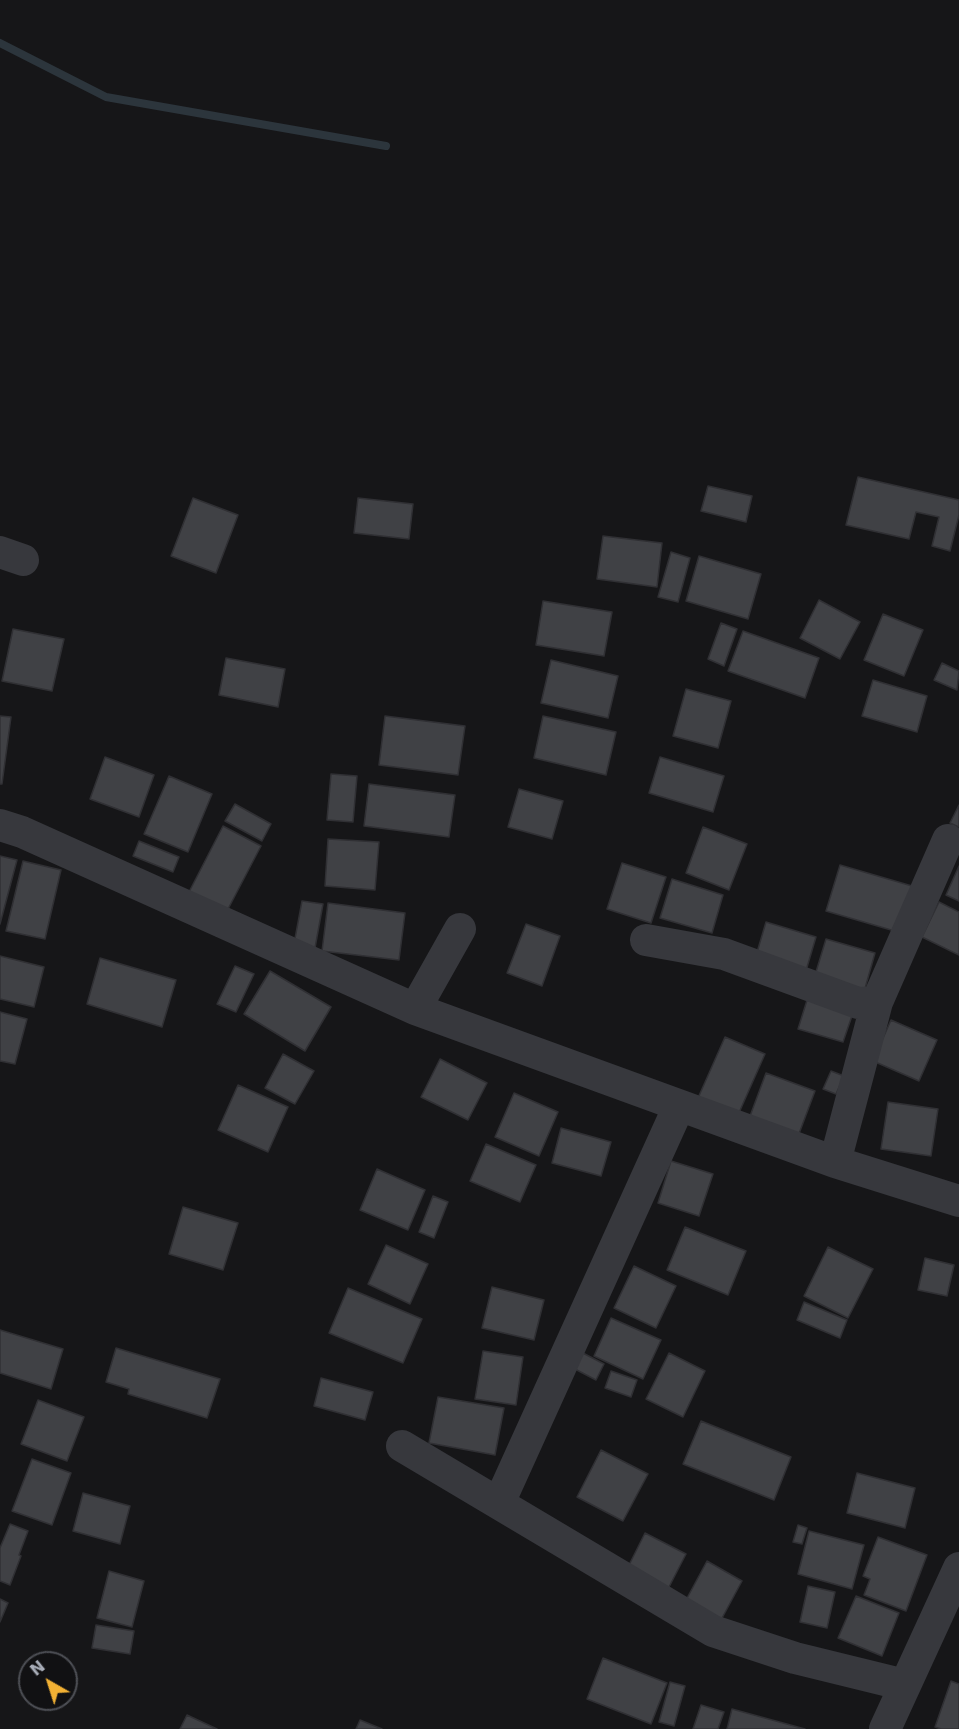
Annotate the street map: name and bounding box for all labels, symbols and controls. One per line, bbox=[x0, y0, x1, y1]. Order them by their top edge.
north arrow bbox=[18, 1651, 78, 1711]
text: N bbox=[26, 1657, 49, 1680]

